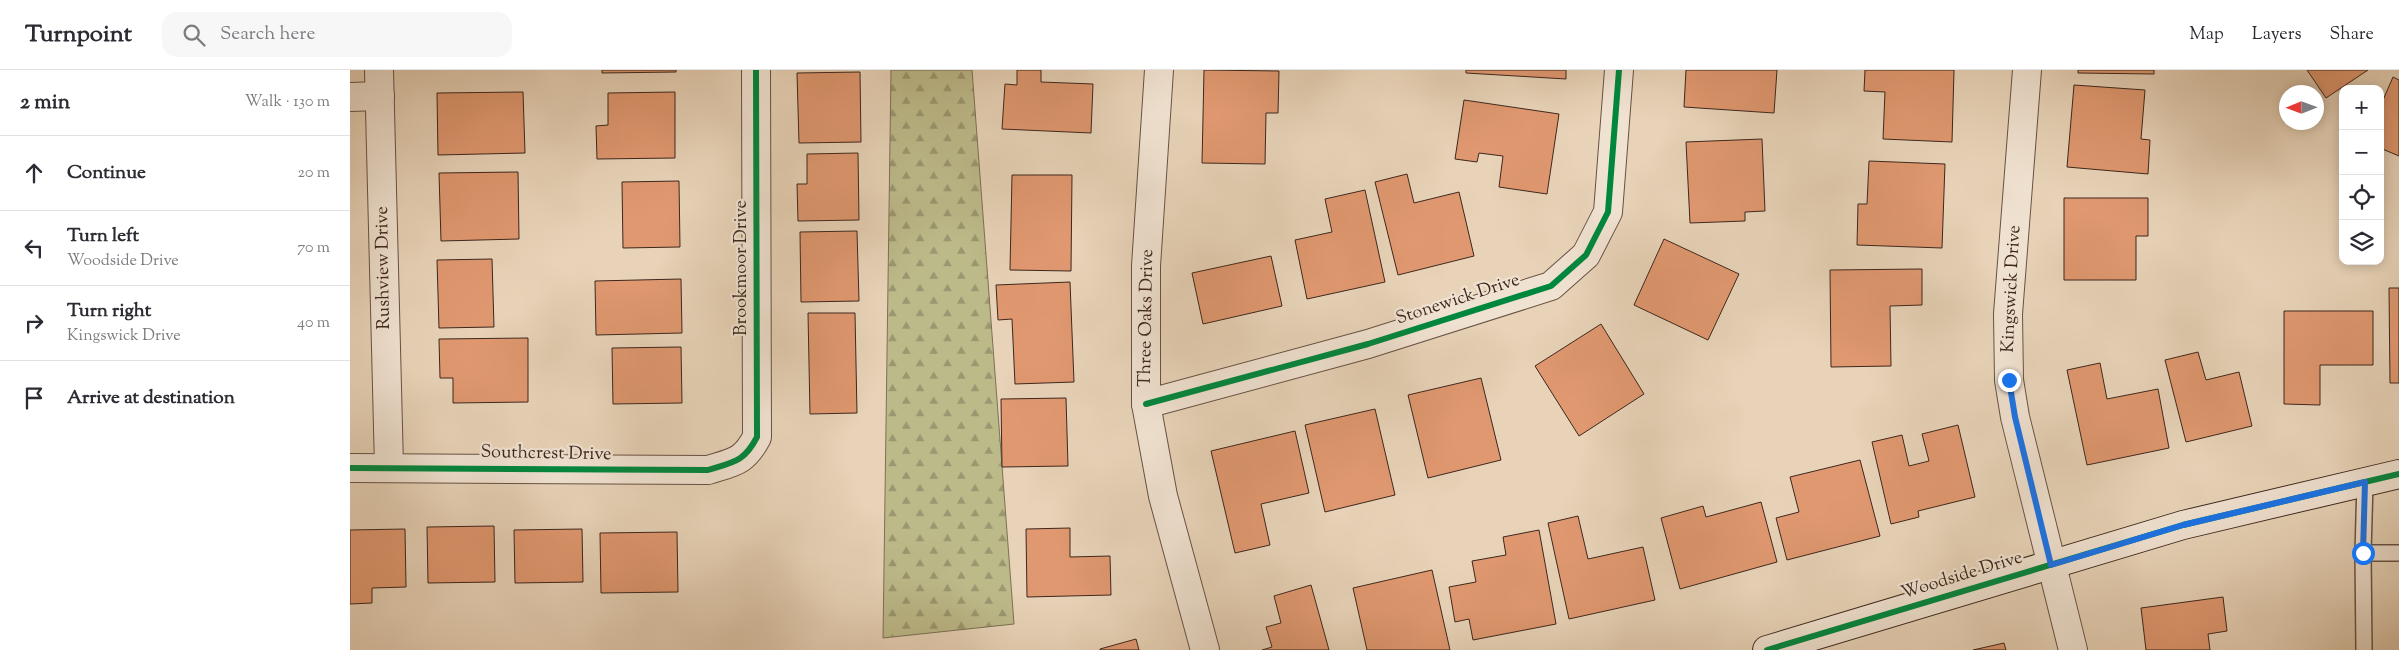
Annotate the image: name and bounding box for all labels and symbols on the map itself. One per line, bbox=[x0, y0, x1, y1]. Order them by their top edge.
north arrow bbox=[2279, 85, 2324, 130]
street label: Brookmoor Drive bbox=[729, 200, 755, 336]
street label: Rushview Drive bbox=[370, 206, 398, 330]
street label: Kingswick Drive bbox=[1996, 224, 2028, 354]
street label: Three Oaks Drive bbox=[1133, 249, 1161, 387]
street label: Stonewick Drive bbox=[1393, 268, 1523, 332]
route end bbox=[1998, 369, 2021, 392]
street label: Southcrest Drive bbox=[480, 440, 612, 468]
route start bbox=[2352, 542, 2375, 565]
street label: Woodside Drive bbox=[1898, 545, 2026, 607]

